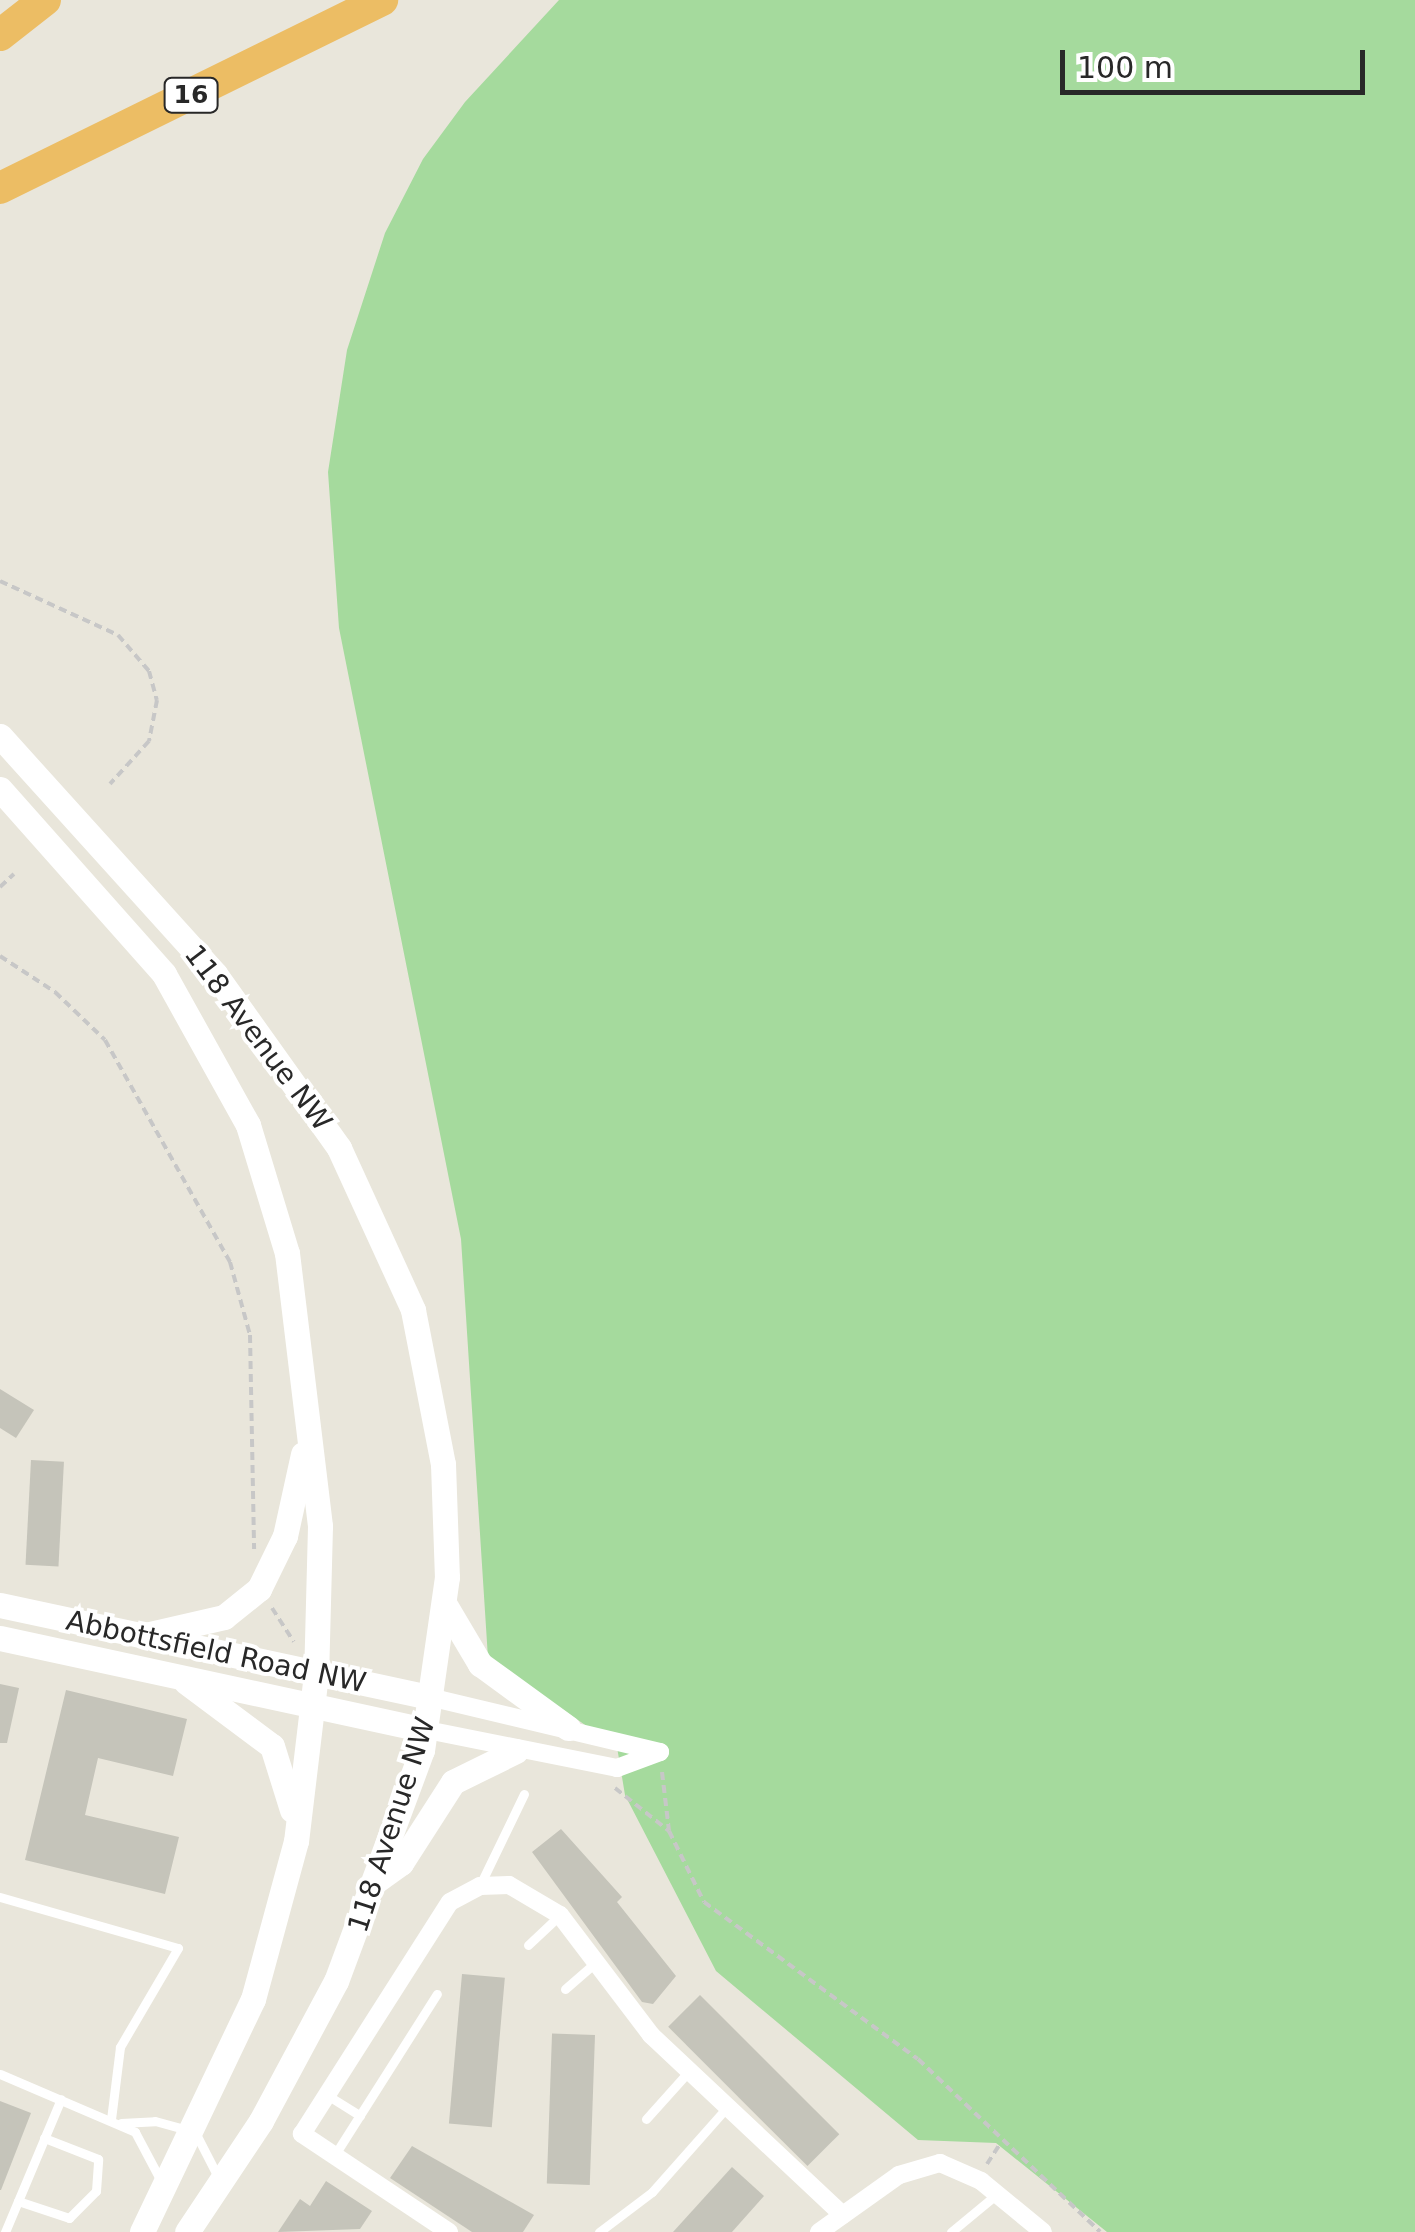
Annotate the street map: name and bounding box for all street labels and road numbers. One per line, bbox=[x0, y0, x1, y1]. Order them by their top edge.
road number: 16 bbox=[164, 75, 218, 115]
street label: 118 Avenue NW bbox=[177, 938, 339, 1138]
street label: Abbottsfield Road NW bbox=[63, 1604, 369, 1700]
street label: 118 Avenue NW bbox=[341, 1713, 443, 1937]

